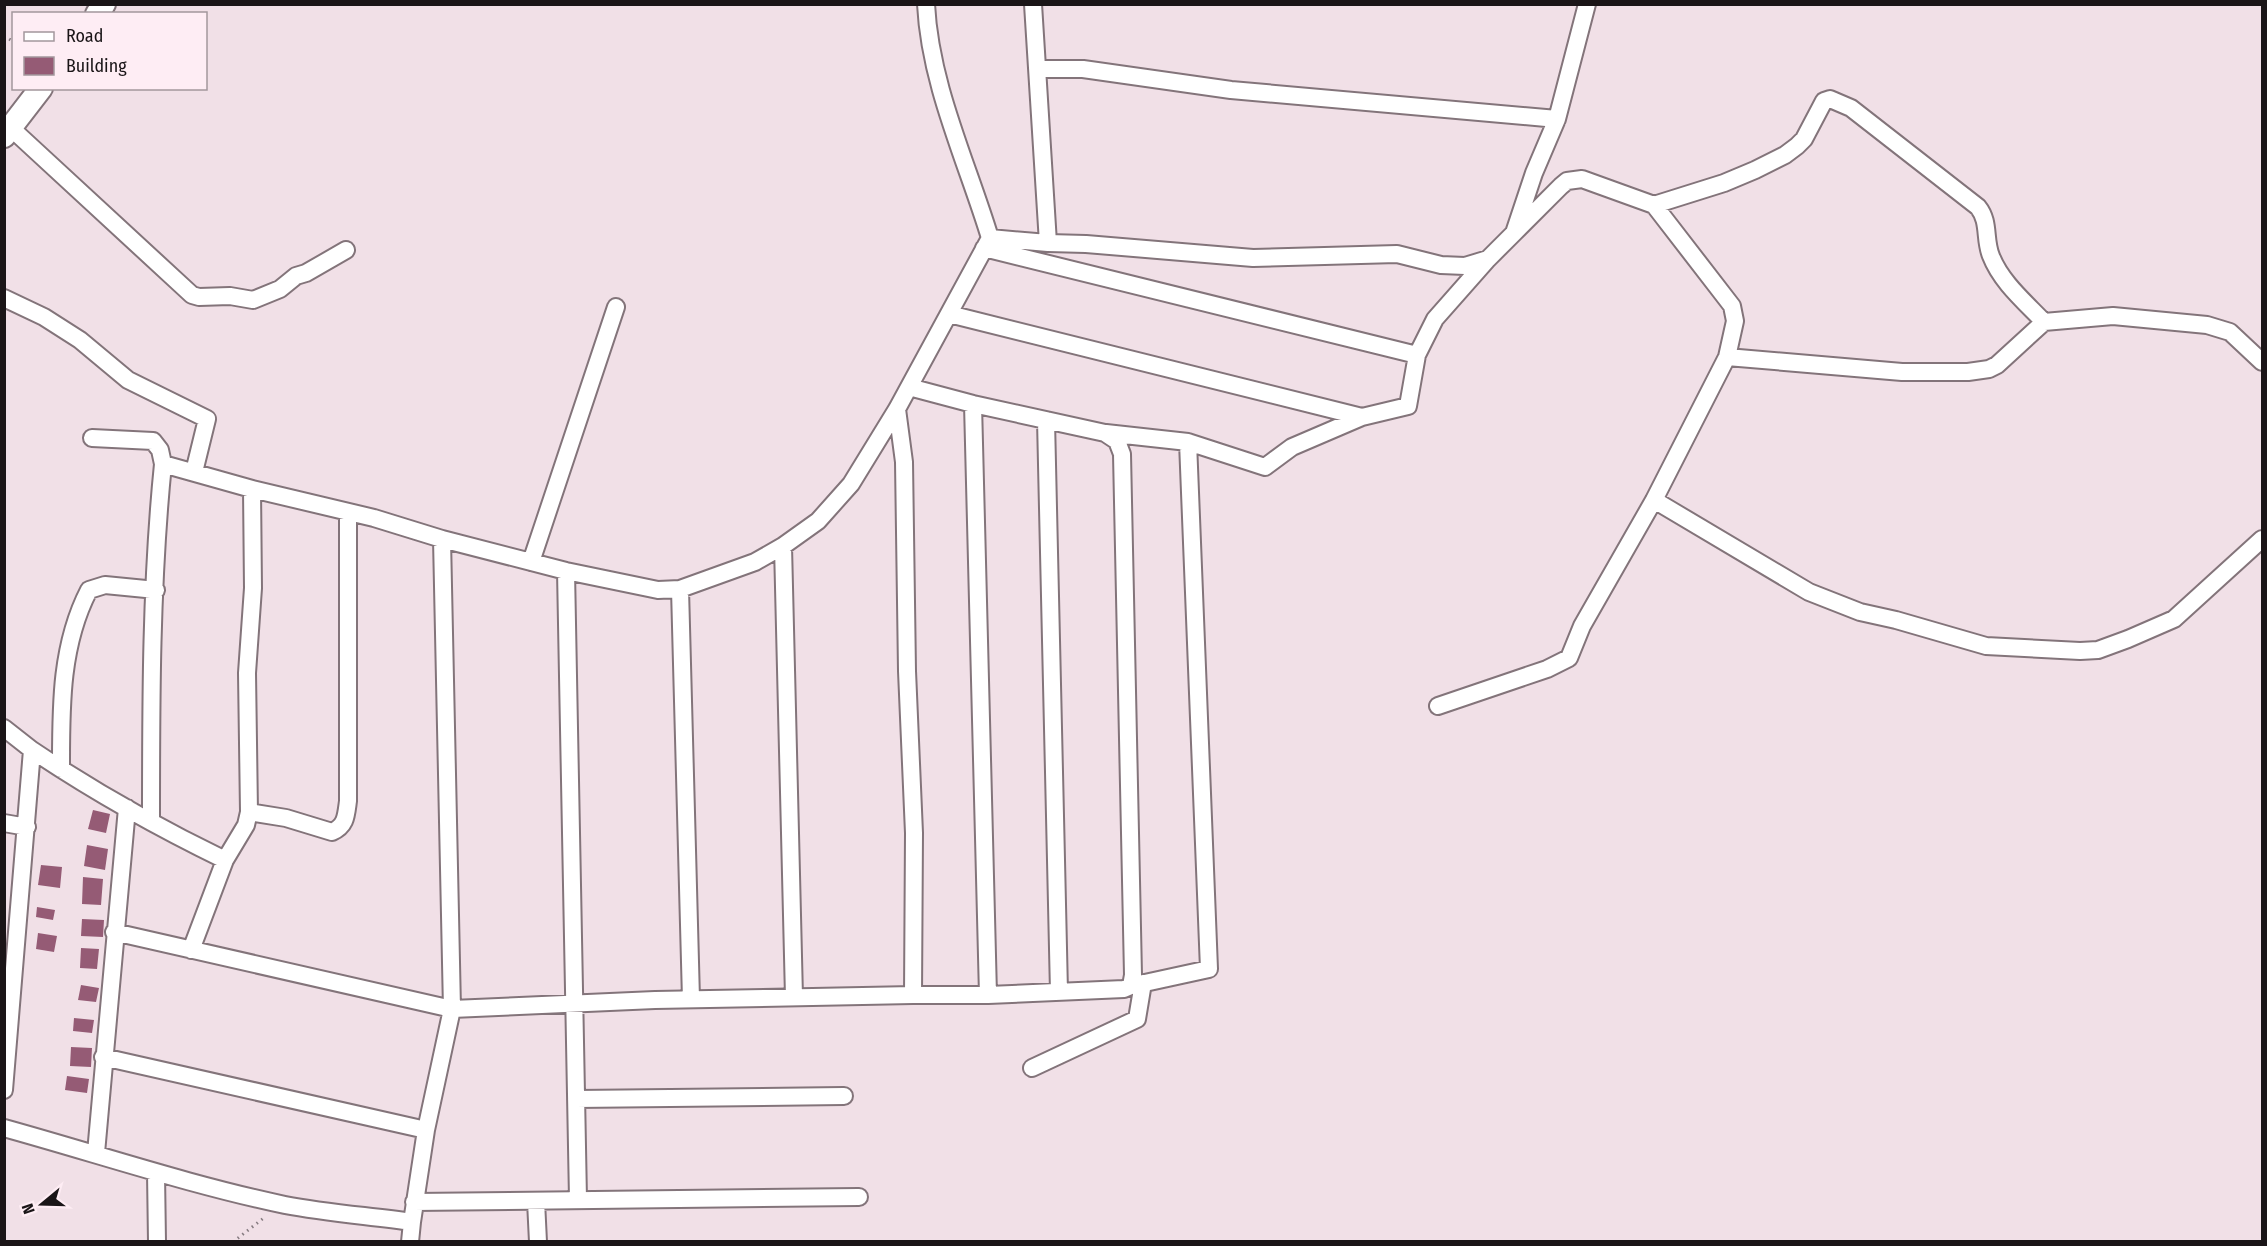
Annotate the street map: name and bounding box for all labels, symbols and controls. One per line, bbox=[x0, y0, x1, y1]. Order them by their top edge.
legend bbox=[12, 12, 207, 90]
text: Road bbox=[66, 25, 103, 47]
text: Building bbox=[66, 55, 127, 77]
north arrow bbox=[12, 1174, 72, 1234]
text: N bbox=[18, 1201, 39, 1216]

